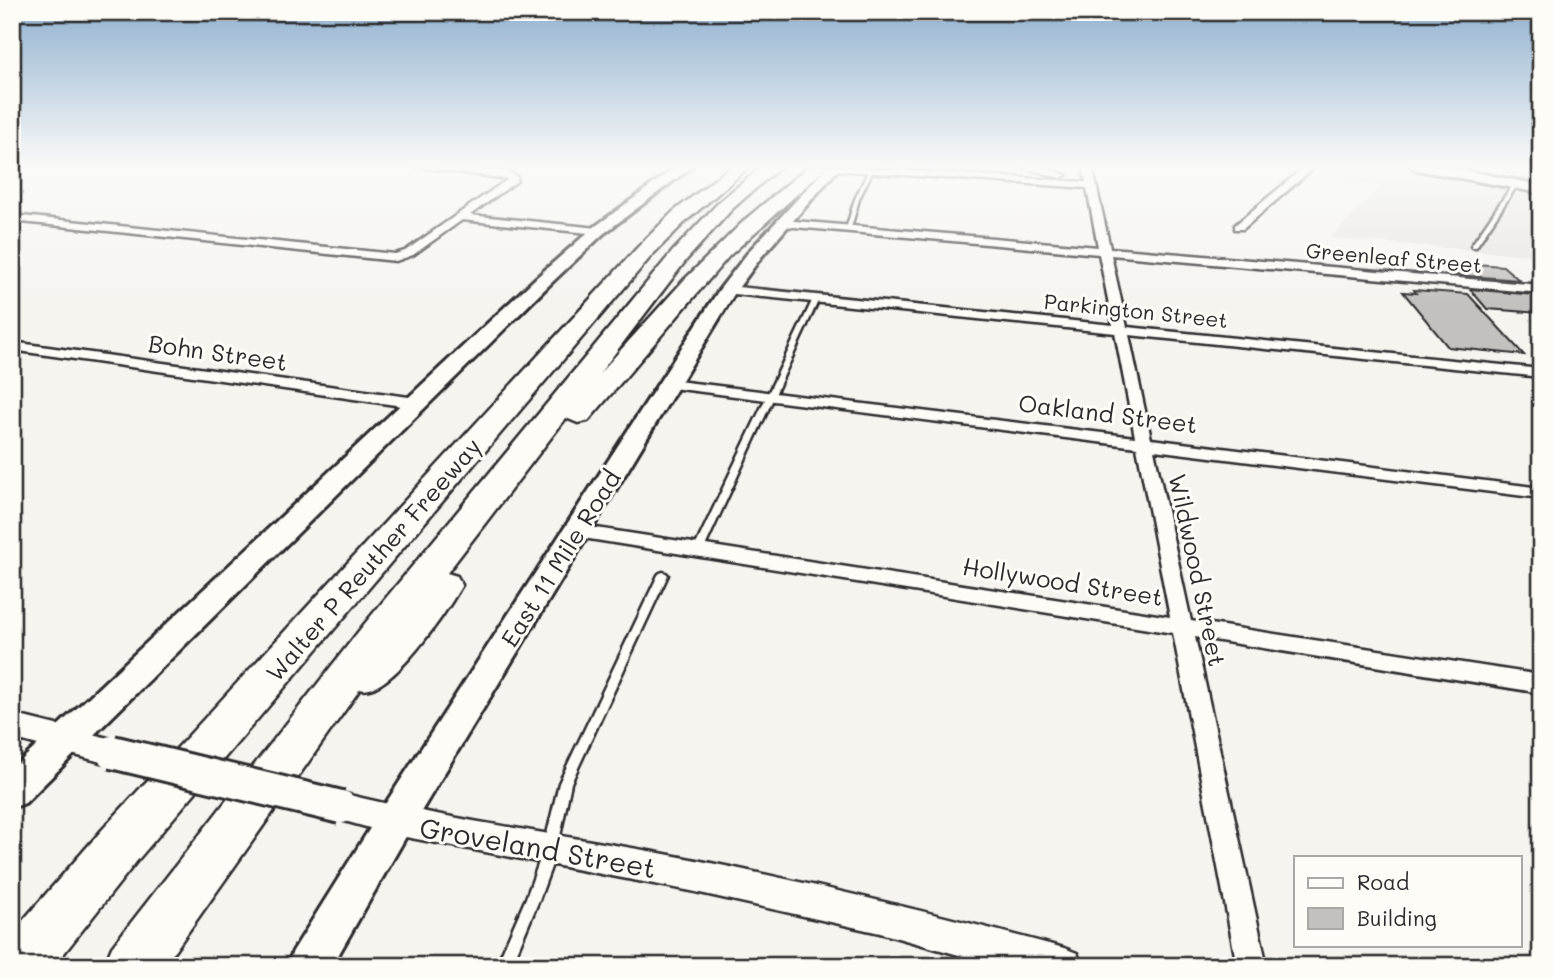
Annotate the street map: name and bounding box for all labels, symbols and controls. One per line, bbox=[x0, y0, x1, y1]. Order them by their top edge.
street label: Greenleaf Street bbox=[1305, 236, 1483, 278]
street label: Parkington Street bbox=[1043, 287, 1229, 333]
street label: Bohn Street bbox=[147, 327, 289, 377]
street label: Oakland Street bbox=[1017, 387, 1199, 439]
street label: Walter P Reuther Freeway bbox=[259, 431, 487, 687]
street label: East 11 Mile Road bbox=[493, 464, 627, 652]
street label: Wildwood Street bbox=[1162, 471, 1234, 669]
street label: Hollywood Street bbox=[961, 550, 1165, 612]
street label: Groveland Street bbox=[417, 808, 659, 886]
legend bbox=[1294, 856, 1522, 946]
text: Road bbox=[1357, 868, 1409, 895]
text: Building bbox=[1357, 904, 1437, 931]

